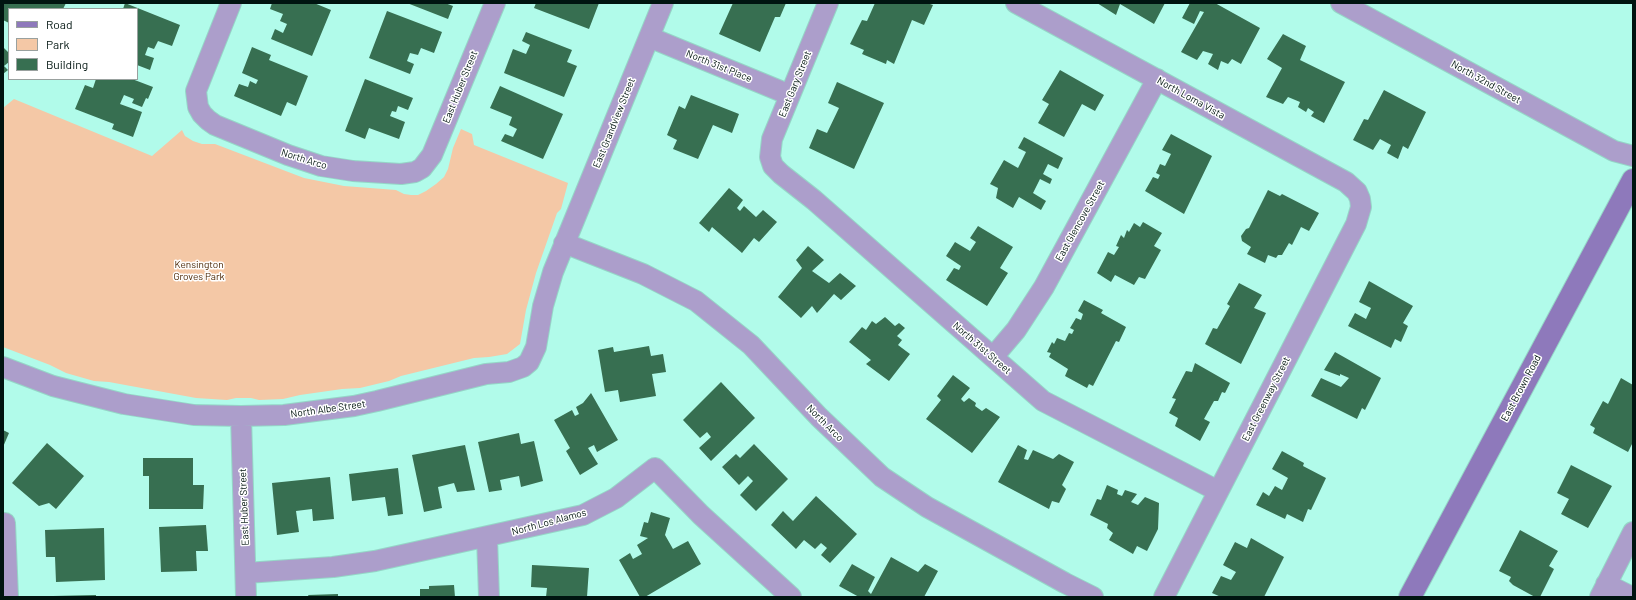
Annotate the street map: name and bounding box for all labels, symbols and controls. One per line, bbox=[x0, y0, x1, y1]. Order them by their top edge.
legend bbox=[8, 8, 138, 80]
text: Road bbox=[46, 17, 73, 31]
text: Park bbox=[46, 37, 70, 51]
street label: North 31st Place bbox=[684, 47, 754, 85]
street label: East Huber Street bbox=[440, 49, 480, 125]
street label: East Gary Street bbox=[776, 49, 814, 119]
text: Building bbox=[46, 57, 88, 71]
street label: North 32nd Street bbox=[1449, 58, 1523, 106]
street label: North Loma Vista bbox=[1155, 74, 1227, 122]
street label: East Grandview Street bbox=[590, 76, 638, 170]
street label: North Arco bbox=[280, 146, 328, 172]
street label: East Glencove Street bbox=[1053, 179, 1107, 263]
park label: Kensington Groves Park bbox=[173, 259, 225, 282]
street label: North 31st Street bbox=[950, 319, 1014, 377]
street label: East Brown Road bbox=[1498, 353, 1544, 423]
street label: East Greenway Street bbox=[1239, 355, 1293, 443]
street label: North Albe Street bbox=[290, 398, 366, 420]
street label: North Arco bbox=[804, 402, 846, 444]
street label: East Huber Street bbox=[237, 468, 251, 546]
street label: North Los Alamos bbox=[510, 506, 588, 538]

